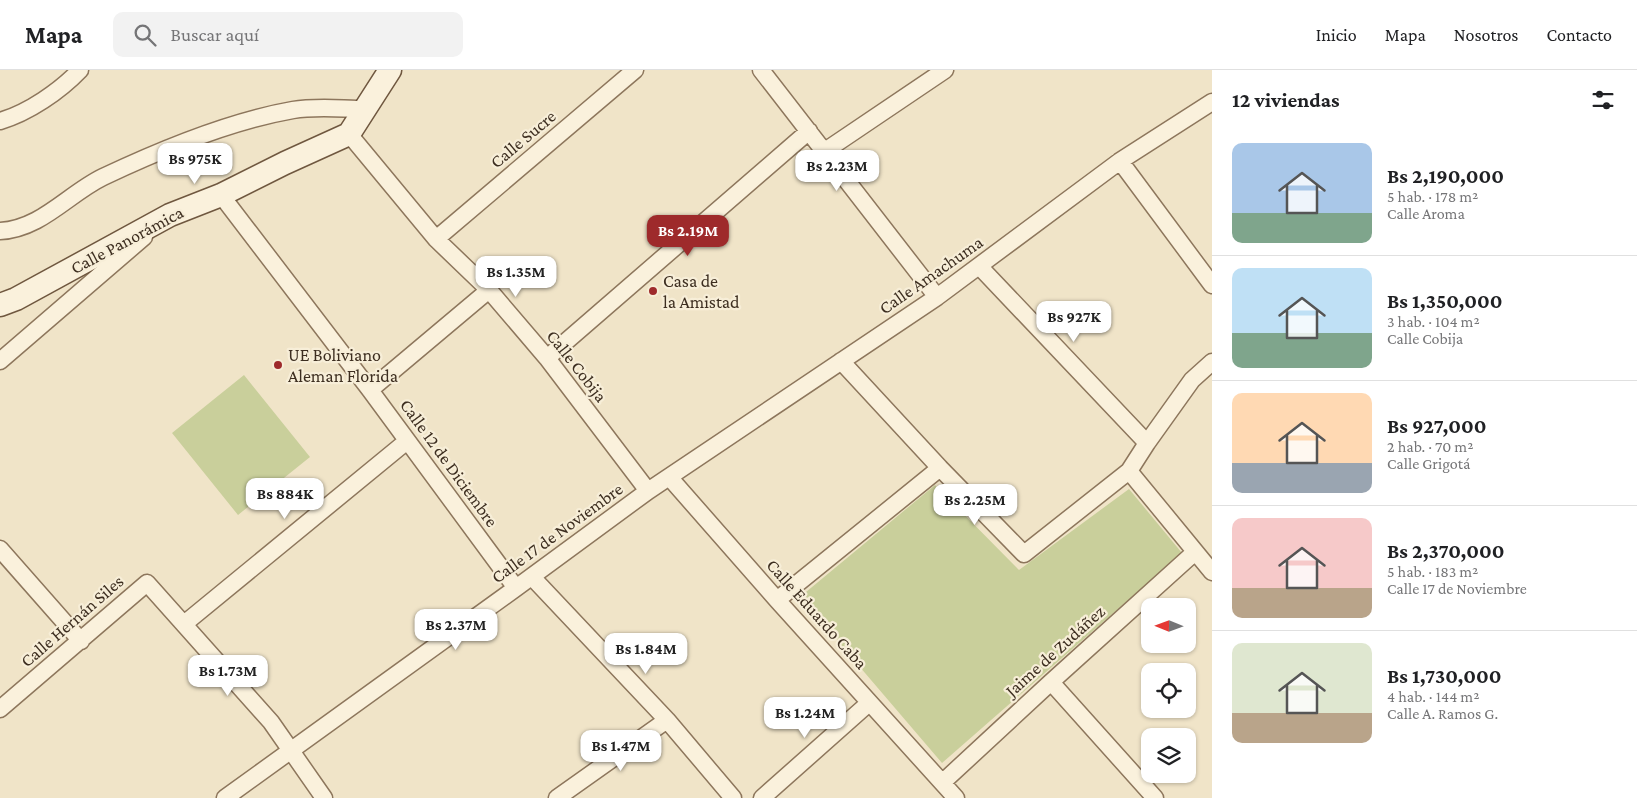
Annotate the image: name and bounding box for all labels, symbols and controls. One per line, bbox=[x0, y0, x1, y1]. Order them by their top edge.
search box bbox=[113, 12, 463, 57]
text: Mapa bbox=[25, 21, 83, 48]
icon: search bbox=[131, 21, 159, 49]
text: Buscar aquí bbox=[171, 24, 259, 45]
text: Inicio bbox=[1316, 25, 1357, 45]
text: Mapa bbox=[1385, 25, 1426, 45]
text: Nosotros bbox=[1454, 25, 1518, 45]
text: Contacto bbox=[1546, 25, 1612, 45]
icon: filters bbox=[1589, 86, 1617, 114]
text: 12 viviendas bbox=[1232, 88, 1340, 112]
street label: Calle Sucre bbox=[486, 106, 560, 172]
pin: Bs 975K bbox=[149, 142, 241, 185]
text: Bs 975K bbox=[168, 150, 222, 167]
pin: Bs 2.23M bbox=[785, 150, 889, 192]
text: Bs 2.23M bbox=[806, 157, 868, 174]
icon: home bbox=[1272, 163, 1332, 223]
text: Bs 2,190,000 bbox=[1387, 164, 1504, 188]
text: 5 hab. · 178 m² bbox=[1387, 188, 1478, 205]
street label: Calle Panorámica bbox=[67, 202, 187, 278]
text: Calle Aroma bbox=[1387, 205, 1465, 222]
pin: Bs 2.19M bbox=[636, 214, 740, 257]
text: Bs 2.19M bbox=[658, 222, 718, 239]
street label: Calle Amachuma bbox=[875, 232, 987, 318]
pin: Bs 1.35M bbox=[464, 256, 568, 298]
text: Bs 1.35M bbox=[486, 263, 546, 280]
place label: Casa de la Amistad bbox=[663, 271, 740, 312]
marker: Casa de la Amistad bbox=[647, 285, 659, 297]
icon: home bbox=[1272, 288, 1332, 348]
text: Bs 1,350,000 bbox=[1387, 289, 1502, 313]
pin: Bs 927K bbox=[1028, 300, 1120, 343]
text: Bs 927K bbox=[1047, 308, 1101, 325]
text: 3 hab. · 104 m² bbox=[1387, 313, 1480, 330]
street label: Calle Cobija bbox=[542, 326, 611, 407]
text: Calle Cobija bbox=[1387, 330, 1463, 347]
place label: UE Boliviano Aleman Florida bbox=[288, 345, 398, 386]
marker: UE Boliviano Aleman Florida bbox=[272, 359, 284, 371]
street label: Calle 12 de Diciembre bbox=[396, 395, 502, 531]
icon: home bbox=[1272, 413, 1332, 473]
text: Bs 927,000 bbox=[1387, 414, 1487, 438]
text: 2 hab. · 70 m² bbox=[1387, 438, 1473, 455]
text: Calle Grigotá bbox=[1387, 455, 1470, 472]
pin: Bs 884K bbox=[239, 478, 331, 520]
street label: Calle 17 de Noviembre bbox=[488, 479, 627, 587]
pin: Bs 2.25M bbox=[923, 484, 1027, 526]
text: Bs 884K bbox=[257, 485, 313, 502]
text: Bs 2.25M bbox=[944, 491, 1006, 508]
icon: home bbox=[1272, 538, 1332, 598]
text: Bs 2,370,000 bbox=[1387, 539, 1505, 563]
street label: Calle Eduardo Caba bbox=[762, 555, 872, 673]
text: 5 hab. · 183 m² bbox=[1387, 563, 1478, 580]
street label: Calle Hernán Siles bbox=[17, 571, 127, 671]
text: Calle 17 de Noviembre bbox=[1387, 580, 1527, 597]
north arrow bbox=[1141, 598, 1196, 652]
map controls bbox=[1141, 598, 1196, 783]
street label: Jaime de Zudáñez bbox=[1000, 601, 1109, 702]
pin: Bs 2.37M bbox=[404, 608, 508, 651]
text: Bs 2.37M bbox=[426, 616, 486, 633]
pin: Bs 1.84M bbox=[594, 632, 698, 675]
text: Bs 1.84M bbox=[615, 640, 677, 657]
pin: Bs 1.73M bbox=[176, 654, 280, 697]
text: Bs 1.73M bbox=[199, 662, 257, 679]
button: locate bbox=[1141, 663, 1196, 718]
icon: home bbox=[1272, 663, 1332, 723]
text: Bs 1,730,000 bbox=[1387, 664, 1502, 688]
text: 4 hab. · 144 m² bbox=[1387, 688, 1479, 705]
pin: Bs 1.24M bbox=[753, 696, 857, 739]
text: Bs 1.24M bbox=[775, 704, 835, 721]
text: Calle A. Ramos G. bbox=[1387, 705, 1498, 722]
button: layers bbox=[1141, 728, 1196, 783]
pin: Bs 1.47M bbox=[569, 730, 673, 772]
text: Bs 1.47M bbox=[591, 737, 651, 754]

